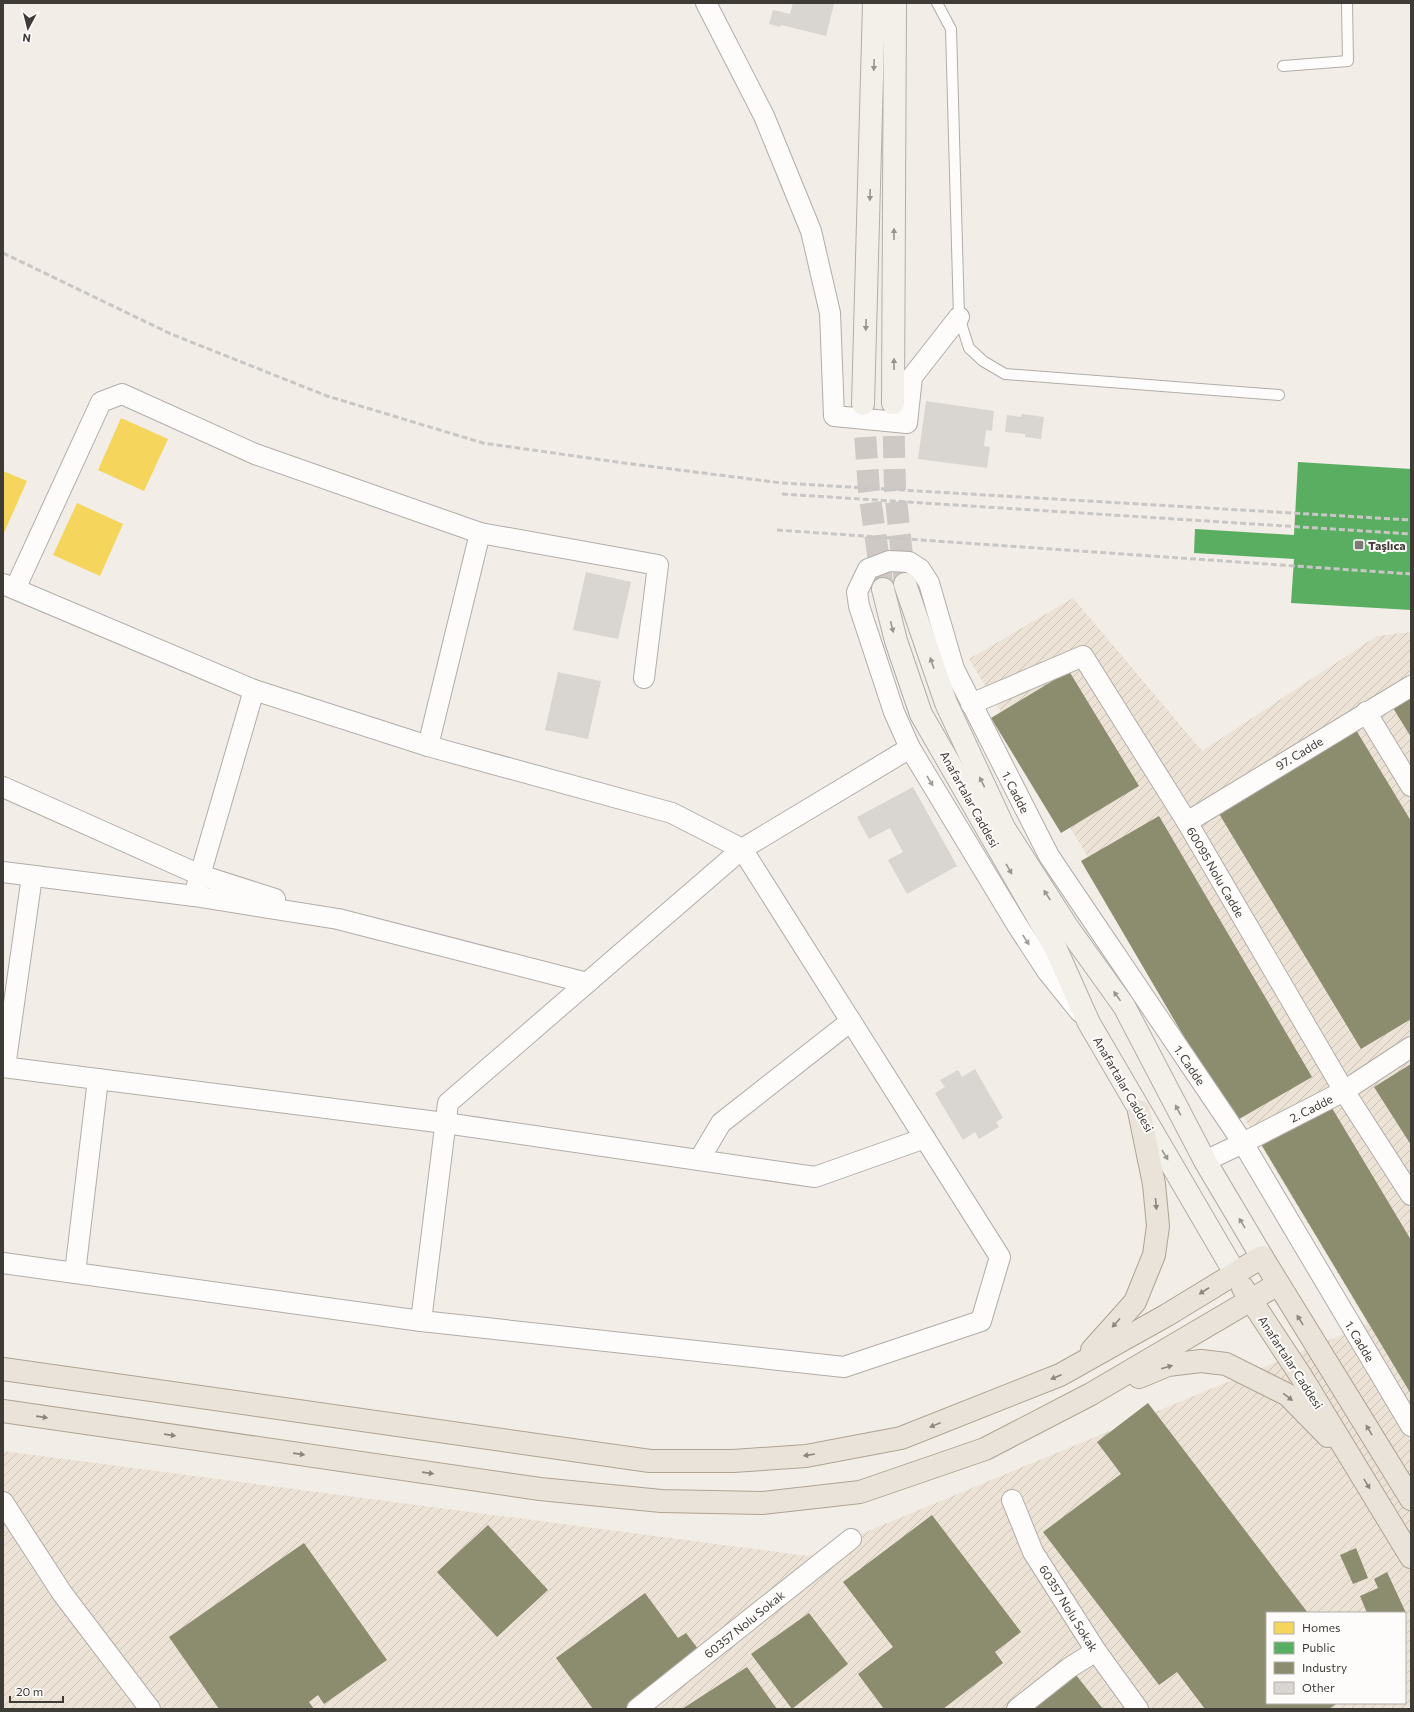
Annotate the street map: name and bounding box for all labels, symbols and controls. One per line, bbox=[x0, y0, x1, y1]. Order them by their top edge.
north arrow bbox=[8, 8, 48, 48]
text: N bbox=[22, 31, 32, 45]
one-way arrow bbox=[870, 59, 877, 71]
one-way arrow bbox=[867, 189, 873, 202]
one-way arrow bbox=[891, 227, 897, 240]
one-way arrow bbox=[863, 319, 869, 332]
one-way arrow bbox=[891, 357, 897, 370]
place label: Taşlıca bbox=[1368, 538, 1406, 552]
marker: Taşlıca bbox=[1353, 539, 1365, 551]
one-way arrow bbox=[890, 621, 896, 633]
one-way arrow bbox=[928, 656, 934, 668]
street label: 97. Cadde bbox=[1273, 733, 1325, 773]
street label: Anafartalar Caddesi bbox=[938, 748, 1002, 850]
street label: 1. Cadde bbox=[1000, 769, 1032, 815]
one-way arrow bbox=[926, 775, 933, 787]
one-way arrow bbox=[979, 777, 985, 788]
street label: 60095 Nolu Cadde bbox=[1184, 824, 1248, 920]
one-way arrow bbox=[1006, 863, 1013, 875]
one-way arrow bbox=[1043, 890, 1051, 900]
one-way arrow bbox=[1023, 934, 1030, 946]
one-way arrow bbox=[1113, 990, 1121, 1001]
street label: Anafartalar Caddesi bbox=[1091, 1034, 1157, 1134]
street label: 1. Cadde bbox=[1172, 1042, 1208, 1088]
street label: 2. Cadde bbox=[1287, 1091, 1335, 1125]
one-way arrow bbox=[1175, 1104, 1182, 1116]
one-way arrow bbox=[1161, 1149, 1168, 1160]
one-way arrow bbox=[1152, 1198, 1159, 1210]
one-way arrow bbox=[1239, 1217, 1246, 1229]
one-way arrow bbox=[1199, 1287, 1210, 1294]
street label: Anafartalar Caddesi bbox=[1256, 1313, 1326, 1411]
one-way arrow bbox=[1297, 1314, 1304, 1326]
one-way arrow bbox=[1112, 1318, 1121, 1328]
street label: 1. Cadde bbox=[1342, 1318, 1378, 1364]
one-way arrow bbox=[1161, 1364, 1173, 1370]
one-way arrow bbox=[1049, 1374, 1061, 1380]
one-way arrow bbox=[1283, 1392, 1294, 1401]
one-way arrow bbox=[36, 1414, 48, 1420]
one-way arrow bbox=[928, 1422, 940, 1428]
one-way arrow bbox=[1366, 1424, 1373, 1436]
one-way arrow bbox=[164, 1432, 176, 1438]
one-way arrow bbox=[293, 1451, 305, 1457]
one-way arrow bbox=[803, 1453, 815, 1459]
one-way arrow bbox=[422, 1470, 434, 1476]
one-way arrow bbox=[1364, 1478, 1371, 1490]
street label: 60357 Nolu Sokak bbox=[1037, 1562, 1101, 1654]
street label: 60357 Nolu Sokak bbox=[701, 1587, 787, 1661]
legend bbox=[1266, 1612, 1406, 1704]
text: Homes bbox=[1302, 1620, 1340, 1634]
text: Public bbox=[1302, 1640, 1335, 1654]
text: Industry bbox=[1302, 1660, 1347, 1674]
scale bar bbox=[10, 1678, 63, 1704]
text: Other bbox=[1302, 1680, 1335, 1694]
text: 20 m bbox=[16, 1684, 43, 1698]

